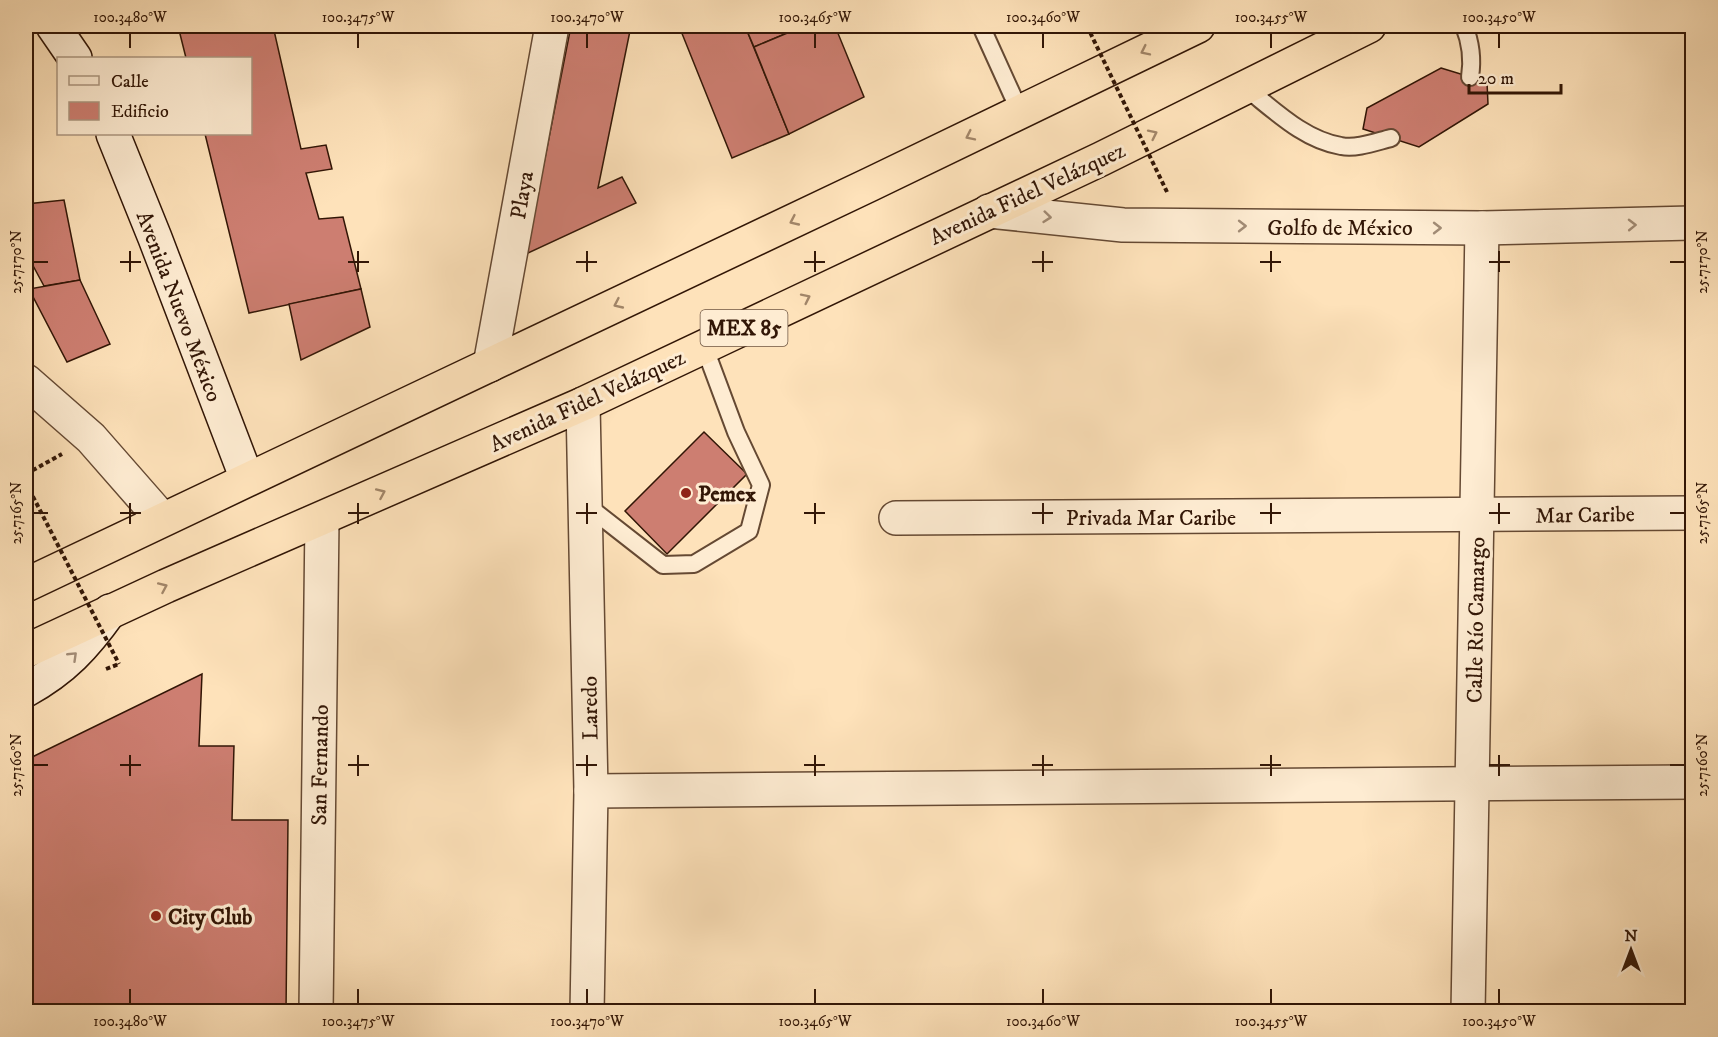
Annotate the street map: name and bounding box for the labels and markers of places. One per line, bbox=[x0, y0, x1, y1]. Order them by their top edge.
place label: Pemex bbox=[698, 481, 756, 508]
marker: Pemex bbox=[679, 486, 693, 500]
place label: City Club bbox=[168, 904, 252, 931]
marker: City Club bbox=[149, 909, 163, 923]

